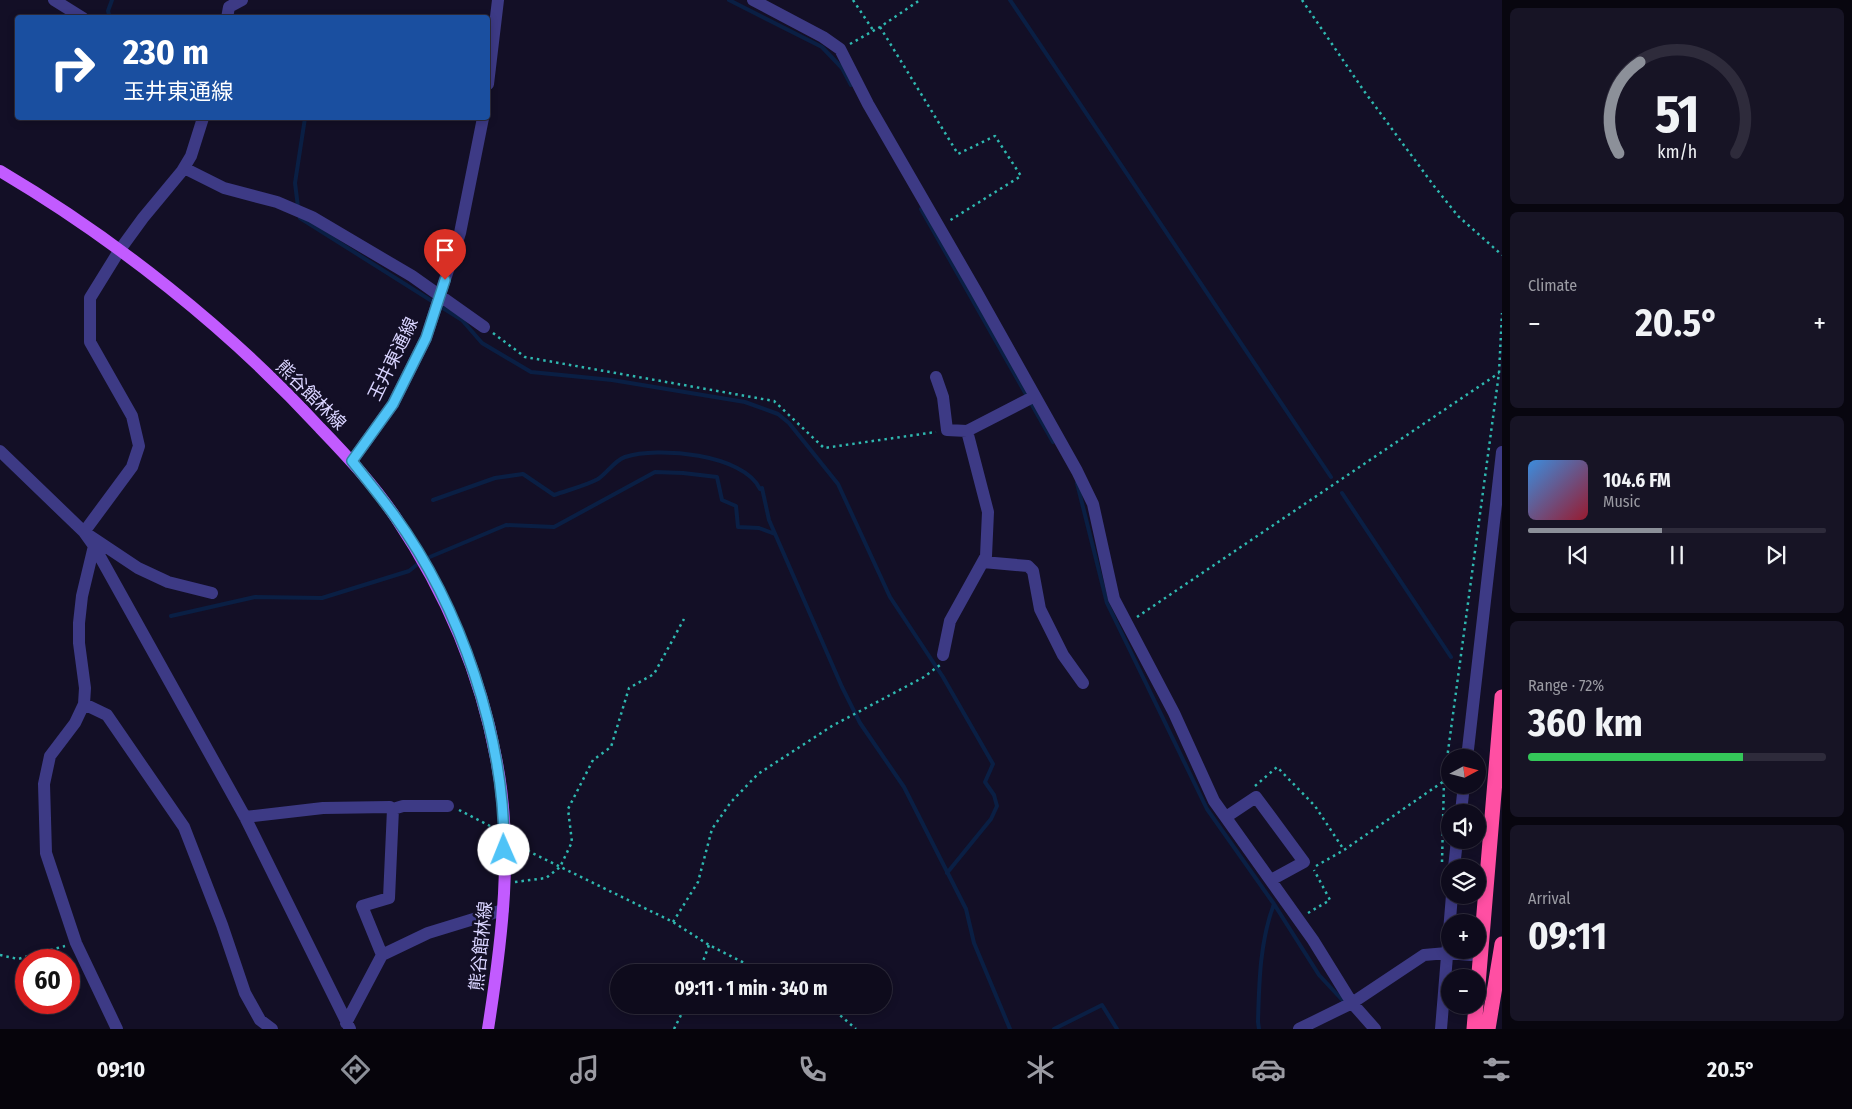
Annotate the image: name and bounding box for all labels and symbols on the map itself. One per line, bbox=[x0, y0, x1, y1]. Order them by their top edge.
pin bbox=[424, 229, 466, 280]
street label: 玉井東通線 bbox=[363, 314, 423, 404]
street label: 熊谷館林線 bbox=[271, 355, 351, 435]
north arrow bbox=[1441, 749, 1486, 794]
position arrow bbox=[477, 823, 529, 875]
street label: 熊谷館林線 bbox=[465, 900, 497, 992]
speed limit sign: 60 bbox=[15, 949, 80, 1014]

